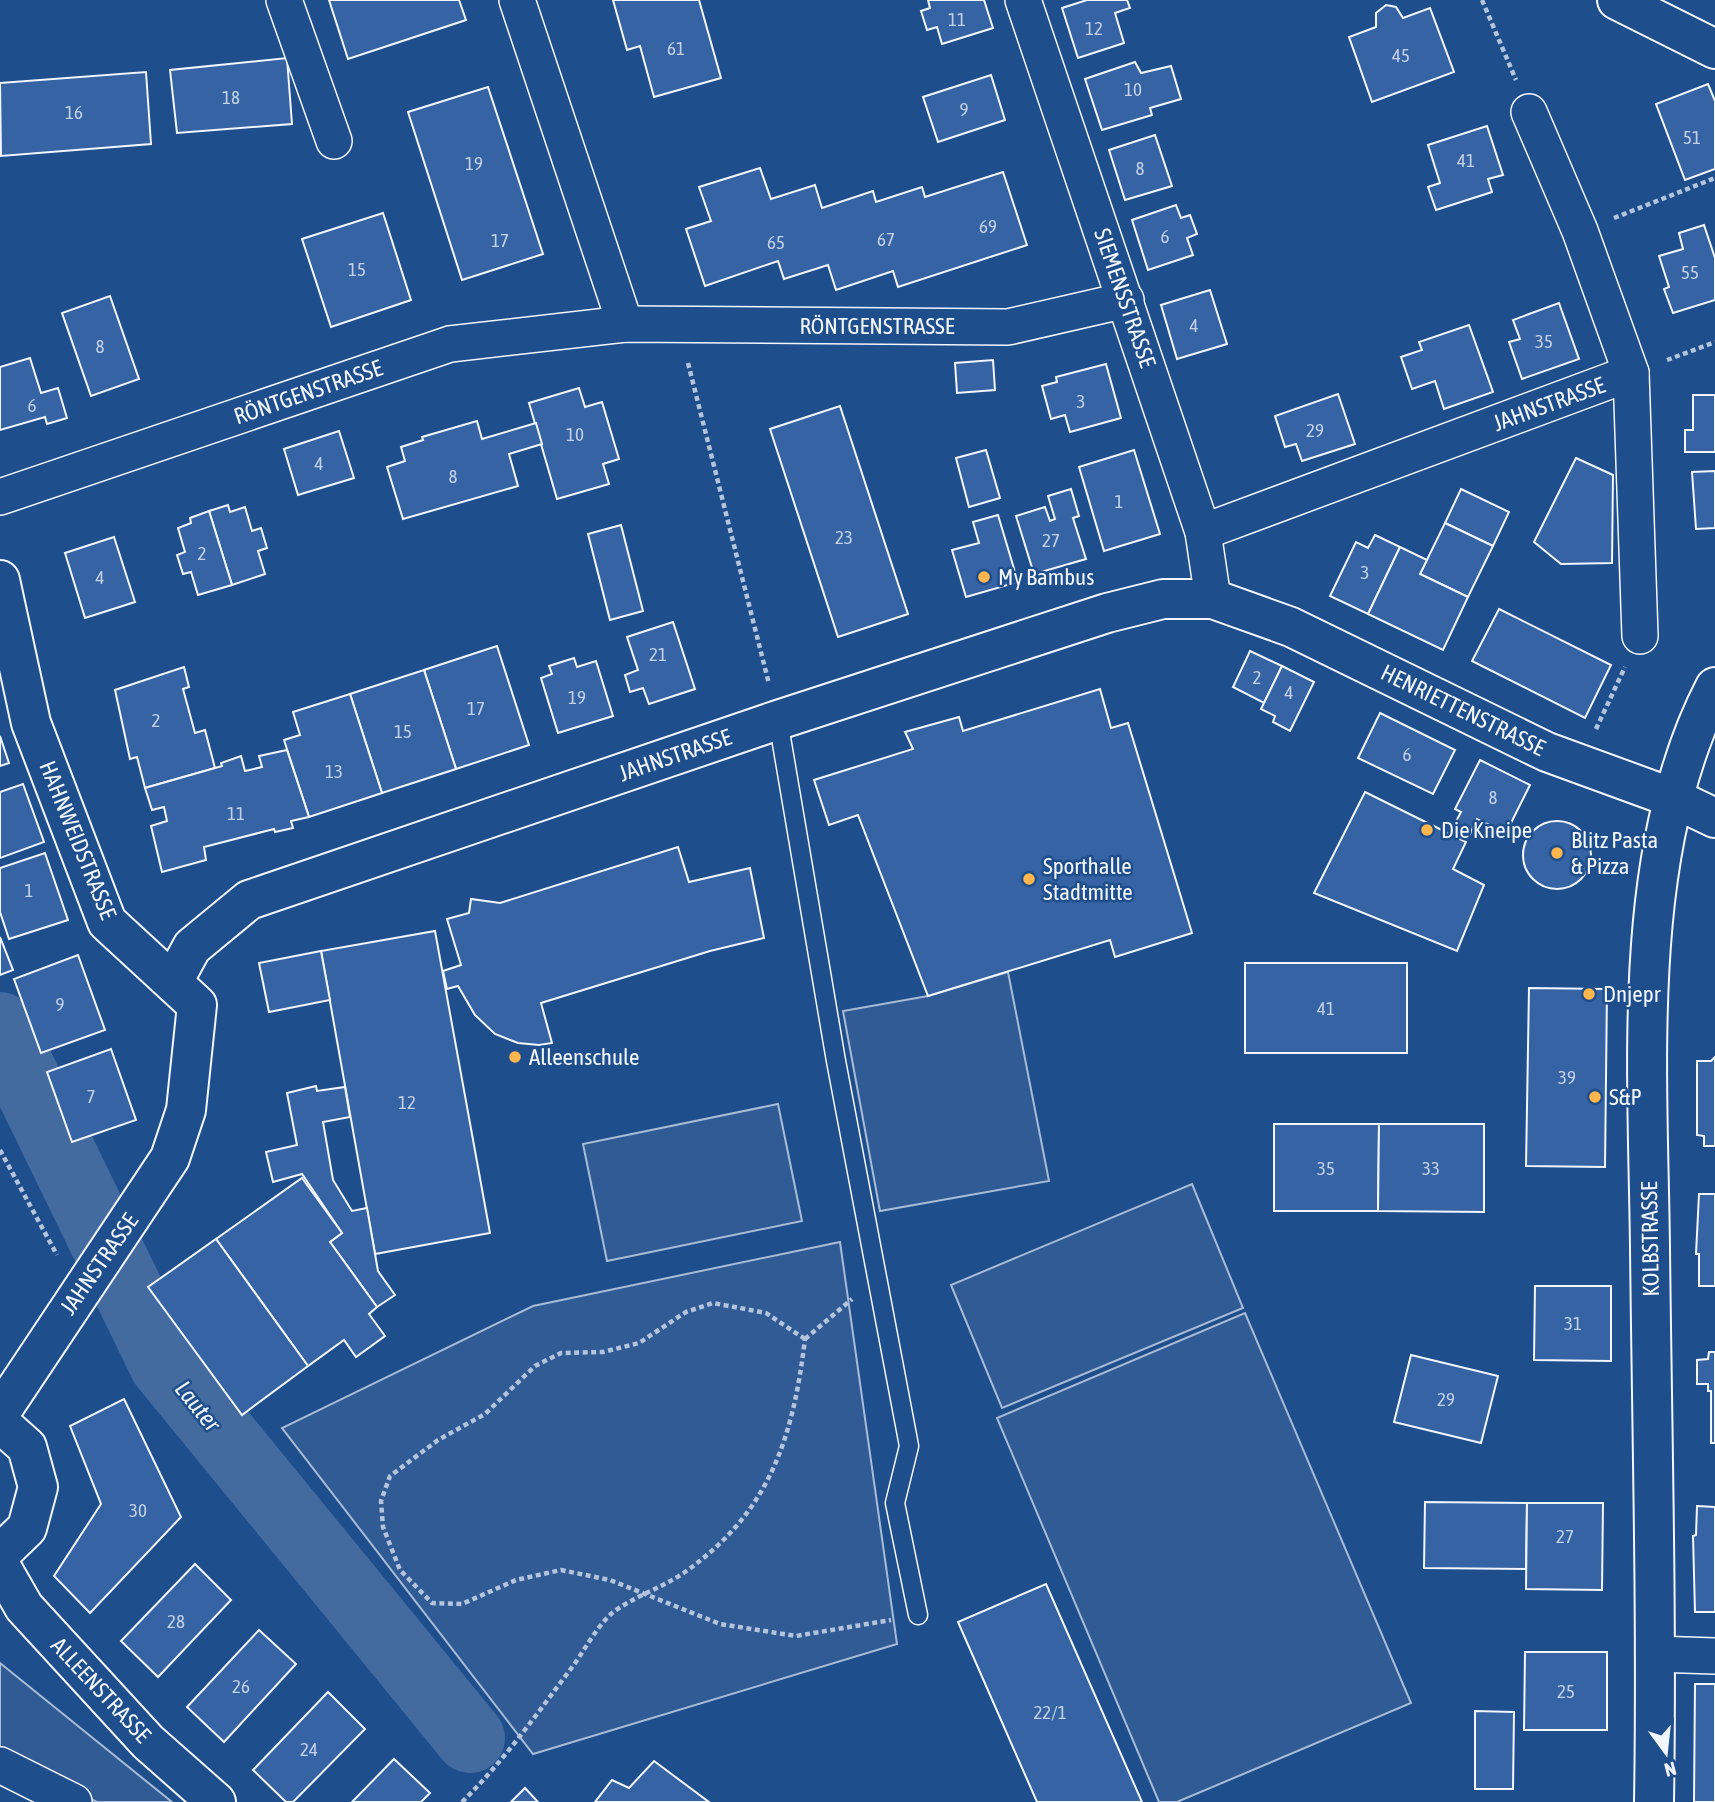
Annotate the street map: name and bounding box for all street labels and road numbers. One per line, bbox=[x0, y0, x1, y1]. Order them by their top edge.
street label: SIEMENSSTRASSE bbox=[1089, 225, 1161, 371]
street label: RÖNTGENSTRASSE bbox=[799, 313, 955, 339]
street label: RÖNTGENSTRASSE bbox=[230, 354, 386, 430]
street label: JAHNSTRASSE bbox=[1489, 372, 1609, 436]
street label: HENRIETTENSTRASSE bbox=[1377, 659, 1549, 761]
street label: JAHNSTRASSE bbox=[615, 724, 735, 786]
street label: HAHNWEIDSTRASSE bbox=[34, 757, 122, 923]
street label: KOLBSTRASSE bbox=[1636, 1181, 1664, 1297]
street label: JAHNSTRASSE bbox=[55, 1208, 143, 1319]
street label: ALLEENSTRASSE bbox=[46, 1632, 156, 1748]

